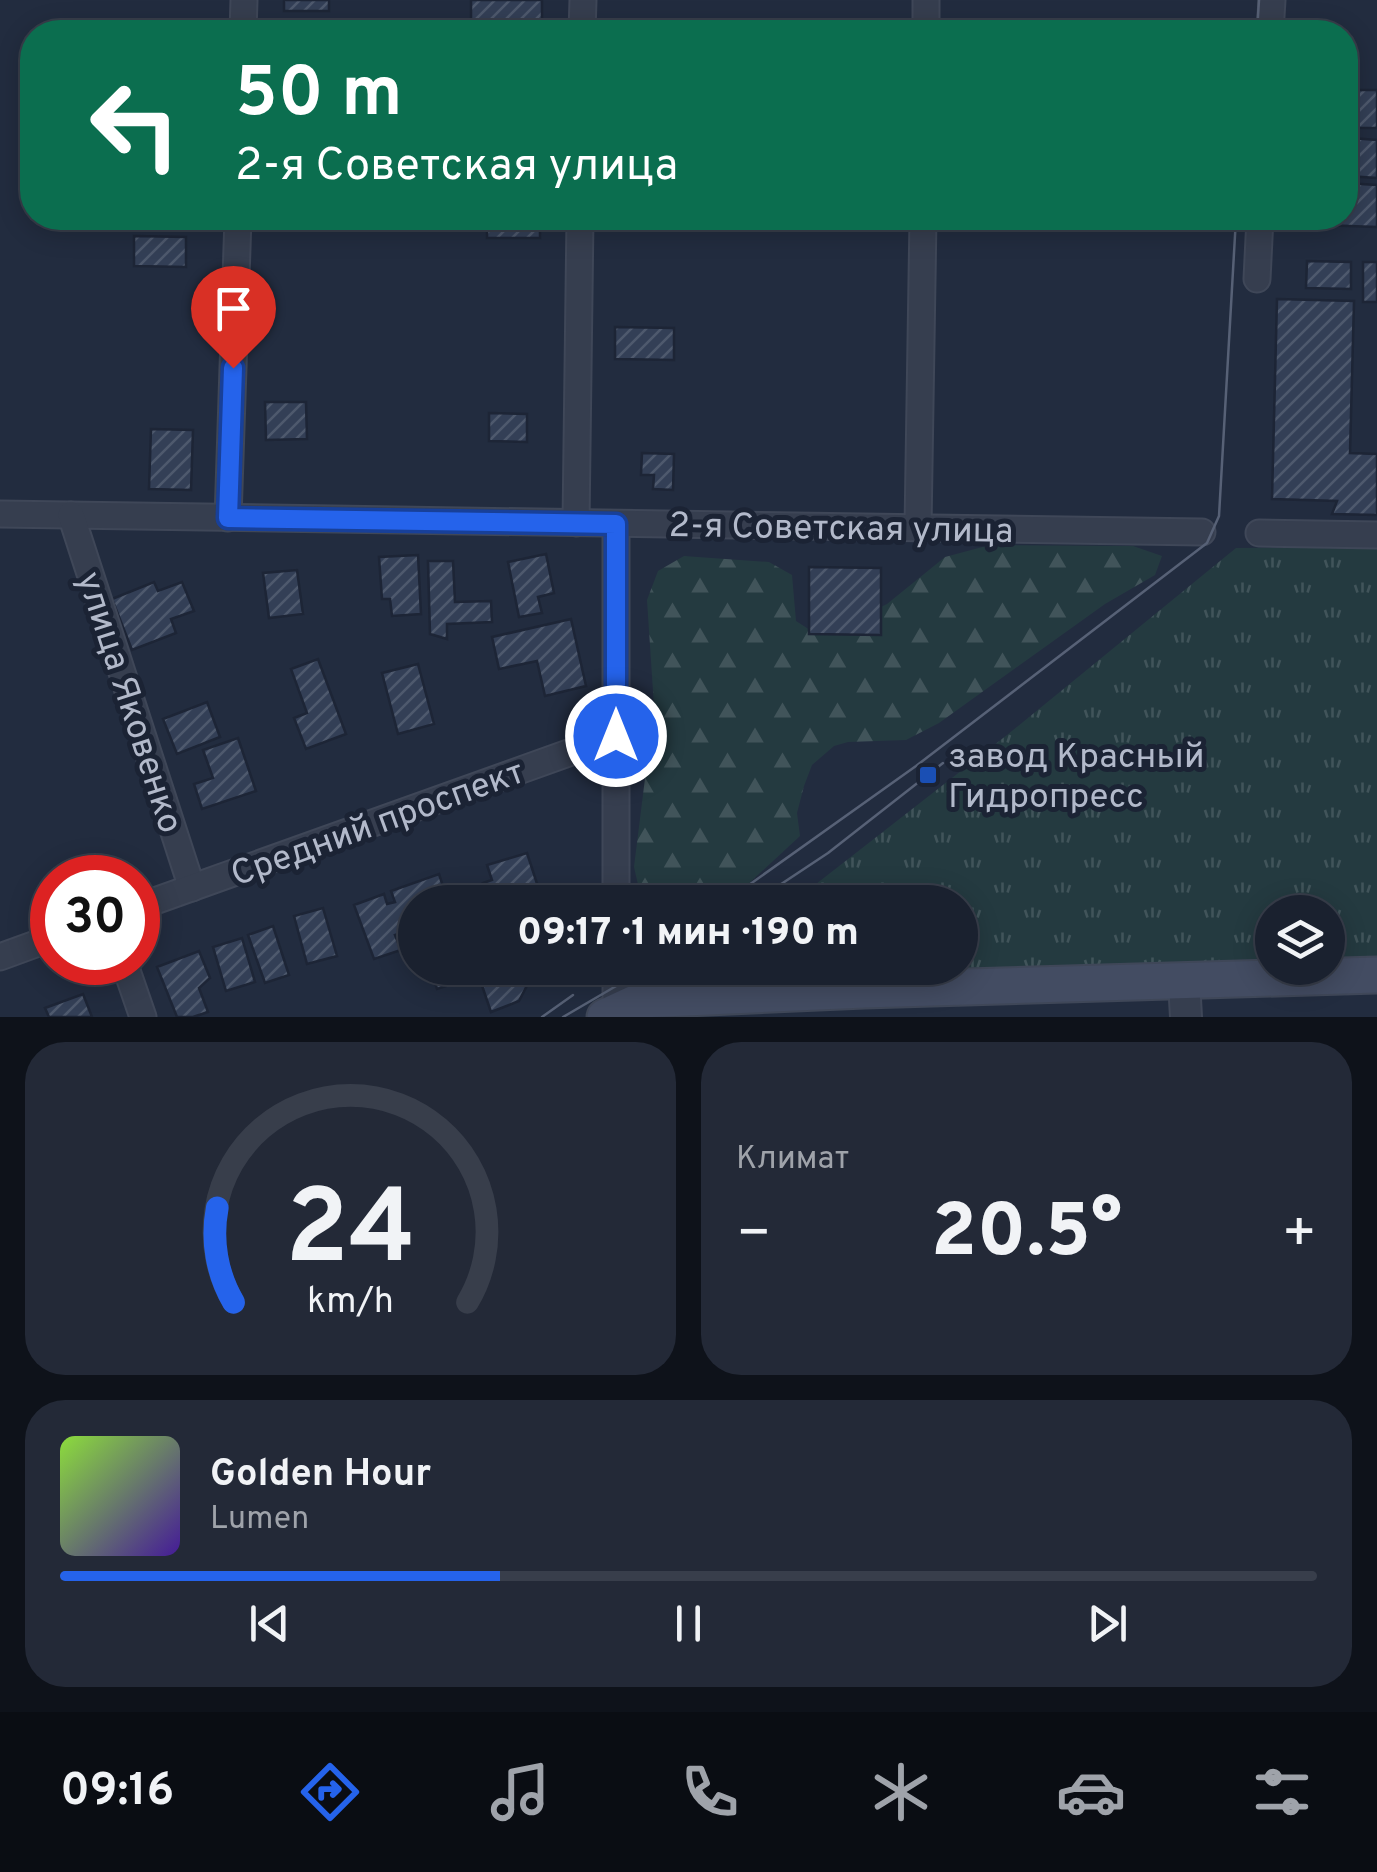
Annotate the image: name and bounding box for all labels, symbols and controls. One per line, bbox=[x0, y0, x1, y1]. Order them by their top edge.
text: 50 m bbox=[235, 52, 402, 141]
icon: left bbox=[70, 60, 200, 190]
text: 2-я Советская улица bbox=[235, 139, 678, 196]
pin bbox=[191, 266, 276, 369]
icon: arrive bbox=[206, 281, 261, 336]
street label: 2-я Советская улица bbox=[668, 505, 1014, 555]
street label: улица Яковенко bbox=[65, 567, 191, 839]
position arrow bbox=[564, 684, 668, 788]
place label: завод Красный Гидропресс bbox=[948, 736, 1205, 820]
street label: Средний проспект bbox=[225, 751, 531, 898]
marker: завод Красный Гидропресс bbox=[917, 764, 939, 786]
speed limit sign: 30 bbox=[30, 855, 160, 985]
map controls bbox=[1255, 895, 1345, 985]
button: layers bbox=[1255, 895, 1345, 985]
text: 09:17 · 1 мин · 190 m bbox=[517, 910, 859, 959]
text: Климат bbox=[736, 1140, 849, 1180]
text: 24 bbox=[285, 1168, 416, 1300]
text: 20.5° bbox=[931, 1188, 1122, 1283]
text: − bbox=[736, 1201, 771, 1271]
text: + bbox=[1282, 1201, 1317, 1271]
text: km/h bbox=[307, 1280, 394, 1326]
text: Golden Hour bbox=[210, 1451, 431, 1500]
text: Lumen bbox=[210, 1500, 309, 1540]
icon: previous bbox=[242, 1596, 297, 1651]
icon: pause bbox=[661, 1596, 716, 1651]
icon: next bbox=[1080, 1596, 1135, 1651]
icon: directions bbox=[295, 1757, 365, 1827]
icon: music bbox=[485, 1757, 555, 1827]
icon: phone bbox=[675, 1757, 745, 1827]
icon: climate bbox=[866, 1757, 936, 1827]
icon: car bbox=[1056, 1757, 1126, 1827]
icon: filters bbox=[1247, 1757, 1317, 1827]
text: 09:16 bbox=[60, 1764, 174, 1821]

